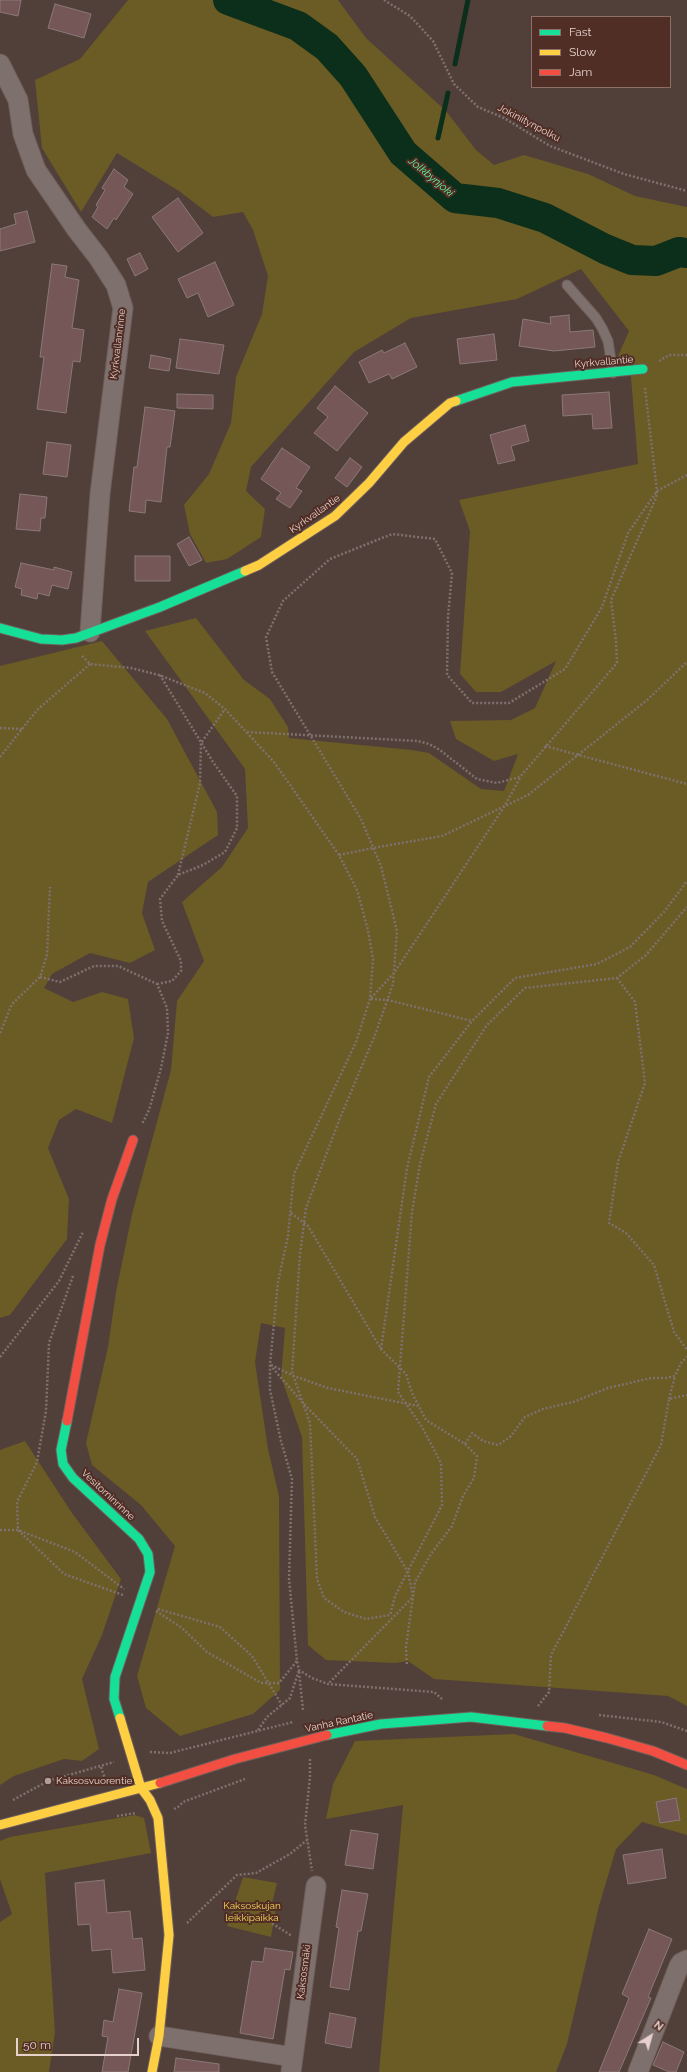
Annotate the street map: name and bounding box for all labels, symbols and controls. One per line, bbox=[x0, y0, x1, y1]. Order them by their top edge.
legend bbox=[531, 16, 671, 88]
text: Fast bbox=[569, 25, 592, 39]
text: Slow bbox=[569, 45, 596, 59]
text: Jam bbox=[569, 65, 592, 79]
street label: Jokiniitynpolku bbox=[496, 102, 562, 144]
water label: Jolkbynjoki bbox=[406, 154, 456, 200]
street label: Kyrkvallanrinne bbox=[108, 308, 128, 380]
street label: Kyrkvallantie bbox=[574, 353, 634, 371]
street label: Kyrkvallantie bbox=[287, 492, 343, 536]
street label: Vesitorninrinne bbox=[79, 1467, 137, 1523]
street label: Vanha Rantatie bbox=[304, 1709, 374, 1735]
place label: Kaksosvuorentie bbox=[56, 1775, 132, 1787]
marker: Kaksosvuorentie bbox=[43, 1776, 53, 1786]
park label: Kaksoskujan leikkipaikka bbox=[223, 1900, 281, 1924]
street label: Kaksosmäki bbox=[295, 1944, 313, 2000]
north arrow bbox=[631, 2016, 671, 2056]
text: N bbox=[651, 2018, 666, 2034]
scale bar bbox=[18, 2030, 141, 2056]
text: 50 m bbox=[23, 2038, 51, 2052]

